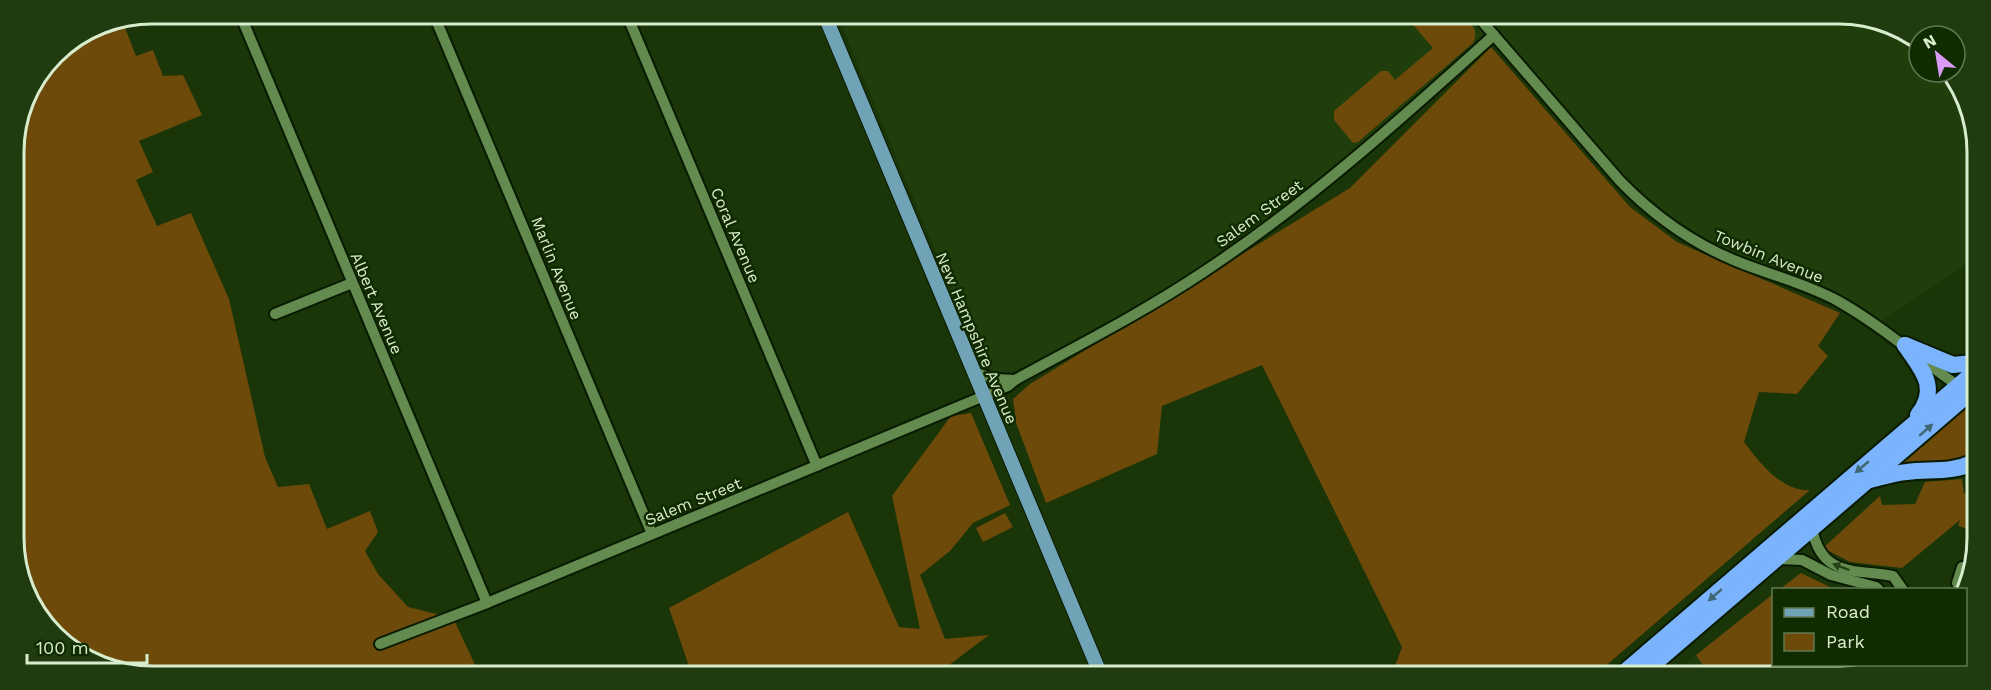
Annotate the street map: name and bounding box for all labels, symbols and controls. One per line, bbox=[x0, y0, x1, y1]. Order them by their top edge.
north arrow bbox=[1907, 24, 1967, 84]
text: N bbox=[1920, 30, 1940, 53]
street label: Salem Street bbox=[1212, 176, 1306, 251]
street label: Coral Avenue bbox=[707, 185, 764, 286]
street label: Marlin Avenue bbox=[527, 214, 586, 323]
street label: Towbin Avenue bbox=[1711, 226, 1826, 287]
street label: Albert Avenue bbox=[347, 249, 407, 357]
street label: New Hampshire Avenue bbox=[932, 250, 1021, 427]
one-way arrow bbox=[1918, 424, 1933, 437]
one-way arrow bbox=[1855, 460, 1870, 473]
street label: Salem Street bbox=[642, 473, 744, 529]
one-way arrow bbox=[1832, 561, 1850, 571]
one-way arrow bbox=[1708, 588, 1723, 601]
legend bbox=[1772, 588, 1967, 666]
text: Road bbox=[1826, 601, 1870, 622]
scale bar bbox=[27, 627, 147, 665]
text: Park bbox=[1826, 631, 1865, 652]
text: 100 m bbox=[36, 637, 89, 658]

